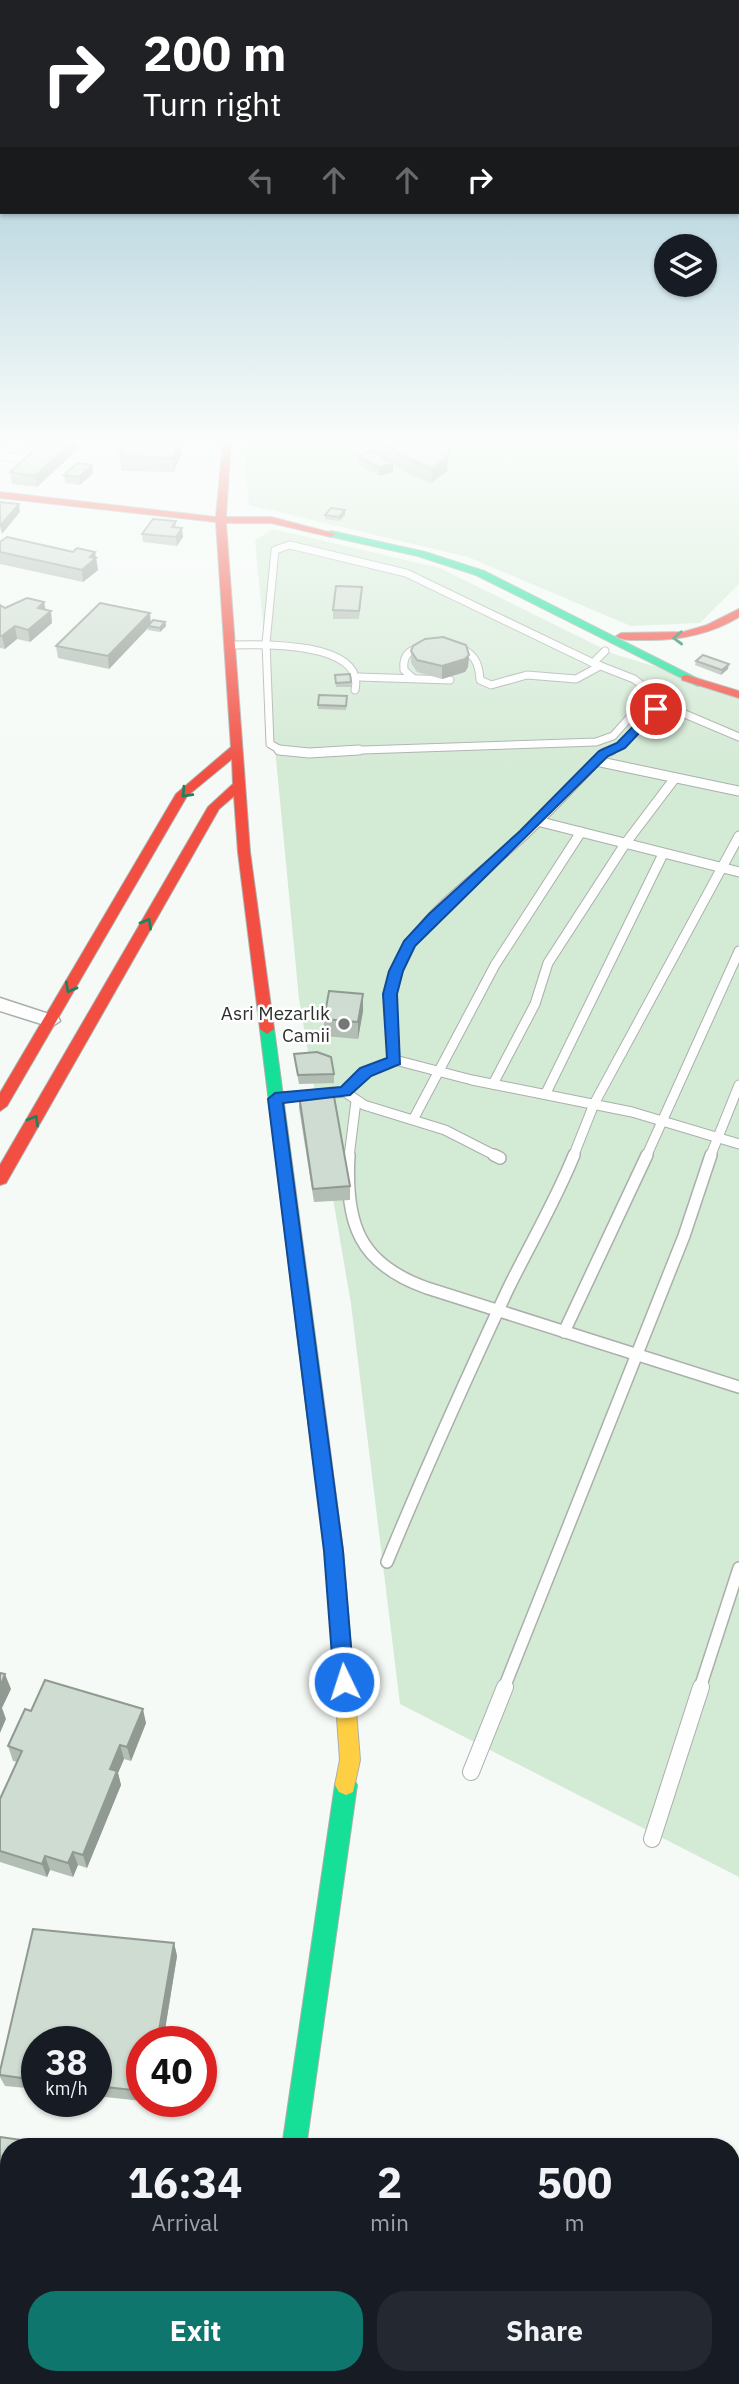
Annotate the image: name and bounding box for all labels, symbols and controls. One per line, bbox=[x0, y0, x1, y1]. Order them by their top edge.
text: 200 m bbox=[143, 21, 287, 84]
icon: right bbox=[28, 28, 119, 119]
text: Turn right bbox=[143, 83, 281, 125]
icon: left bbox=[242, 161, 280, 199]
icon: ahead bbox=[315, 161, 353, 199]
icon: ahead bbox=[388, 161, 426, 199]
icon: right bbox=[461, 161, 499, 199]
map controls bbox=[654, 234, 717, 297]
button: layers bbox=[654, 234, 717, 297]
one-way arrow bbox=[672, 631, 683, 646]
pin bbox=[626, 679, 686, 739]
icon: arrive bbox=[637, 690, 675, 728]
one-way arrow bbox=[181, 785, 194, 798]
one-way arrow bbox=[139, 917, 152, 930]
one-way arrow bbox=[65, 981, 78, 993]
place label: Asri Mezarlık Camii bbox=[221, 1001, 330, 1047]
marker: Asri Mezarlık Camii bbox=[336, 1016, 352, 1032]
one-way arrow bbox=[26, 1115, 39, 1127]
position arrow bbox=[307, 1645, 381, 1719]
speed limit sign: 40 bbox=[126, 2026, 217, 2117]
text: 38 bbox=[45, 2039, 88, 2085]
text: km/h bbox=[45, 2077, 88, 2100]
text: 16:34 bbox=[128, 2155, 242, 2210]
text: 2 bbox=[377, 2155, 402, 2210]
text: 500 bbox=[537, 2155, 612, 2210]
text: Arrival bbox=[152, 2207, 219, 2237]
text: min bbox=[370, 2207, 409, 2237]
text: m bbox=[564, 2207, 585, 2237]
button: Exit bbox=[28, 2291, 363, 2371]
button: Share bbox=[377, 2291, 712, 2371]

